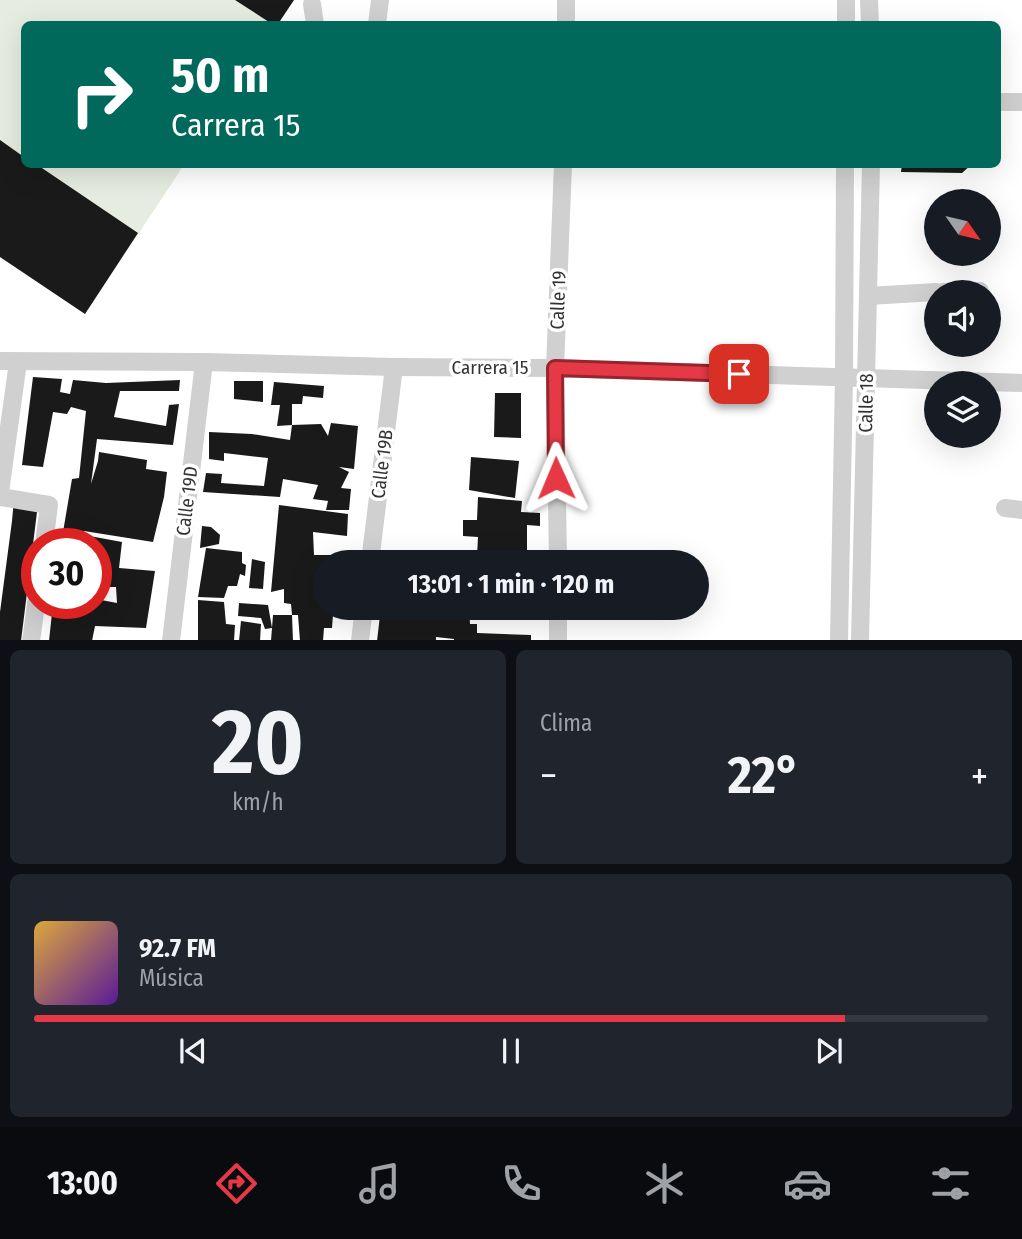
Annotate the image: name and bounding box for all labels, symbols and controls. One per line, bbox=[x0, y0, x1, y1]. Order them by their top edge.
text: 50 m bbox=[171, 46, 269, 105]
icon: right bbox=[56, 49, 147, 140]
text: Carrera 15 bbox=[171, 106, 300, 144]
north arrow bbox=[924, 189, 1001, 266]
map controls bbox=[924, 189, 1001, 448]
street label: Calle 19 bbox=[545, 270, 571, 330]
button: sound bbox=[924, 280, 1001, 357]
pin bbox=[709, 344, 769, 404]
icon: arrive bbox=[720, 355, 758, 393]
street label: Carrera 15 bbox=[452, 356, 528, 379]
button: layers bbox=[924, 371, 1001, 448]
street label: Calle 18 bbox=[854, 373, 878, 433]
street label: Calle 19B bbox=[366, 428, 398, 500]
position arrow bbox=[519, 441, 593, 515]
street label: Calle 19D bbox=[171, 465, 203, 537]
speed limit sign: 30 bbox=[21, 528, 112, 619]
text: 13:01 · 1 min · 120 m bbox=[408, 569, 614, 600]
text: 20 bbox=[212, 688, 304, 797]
text: Clima bbox=[540, 709, 592, 737]
text: 22° bbox=[728, 744, 800, 807]
text: − bbox=[540, 753, 557, 799]
text: + bbox=[971, 753, 988, 799]
text: km/h bbox=[232, 788, 284, 816]
text: 92.7 FM bbox=[139, 933, 216, 964]
text: Música bbox=[139, 964, 204, 992]
icon: previous bbox=[174, 1032, 212, 1070]
icon: pause bbox=[492, 1032, 530, 1070]
icon: next bbox=[810, 1032, 848, 1070]
icon: directions bbox=[212, 1159, 261, 1208]
icon: music bbox=[355, 1159, 404, 1208]
icon: phone bbox=[497, 1159, 546, 1208]
icon: climate bbox=[640, 1159, 689, 1208]
icon: car bbox=[783, 1159, 832, 1208]
icon: filters bbox=[926, 1159, 975, 1208]
text: 13:00 bbox=[47, 1164, 118, 1202]

